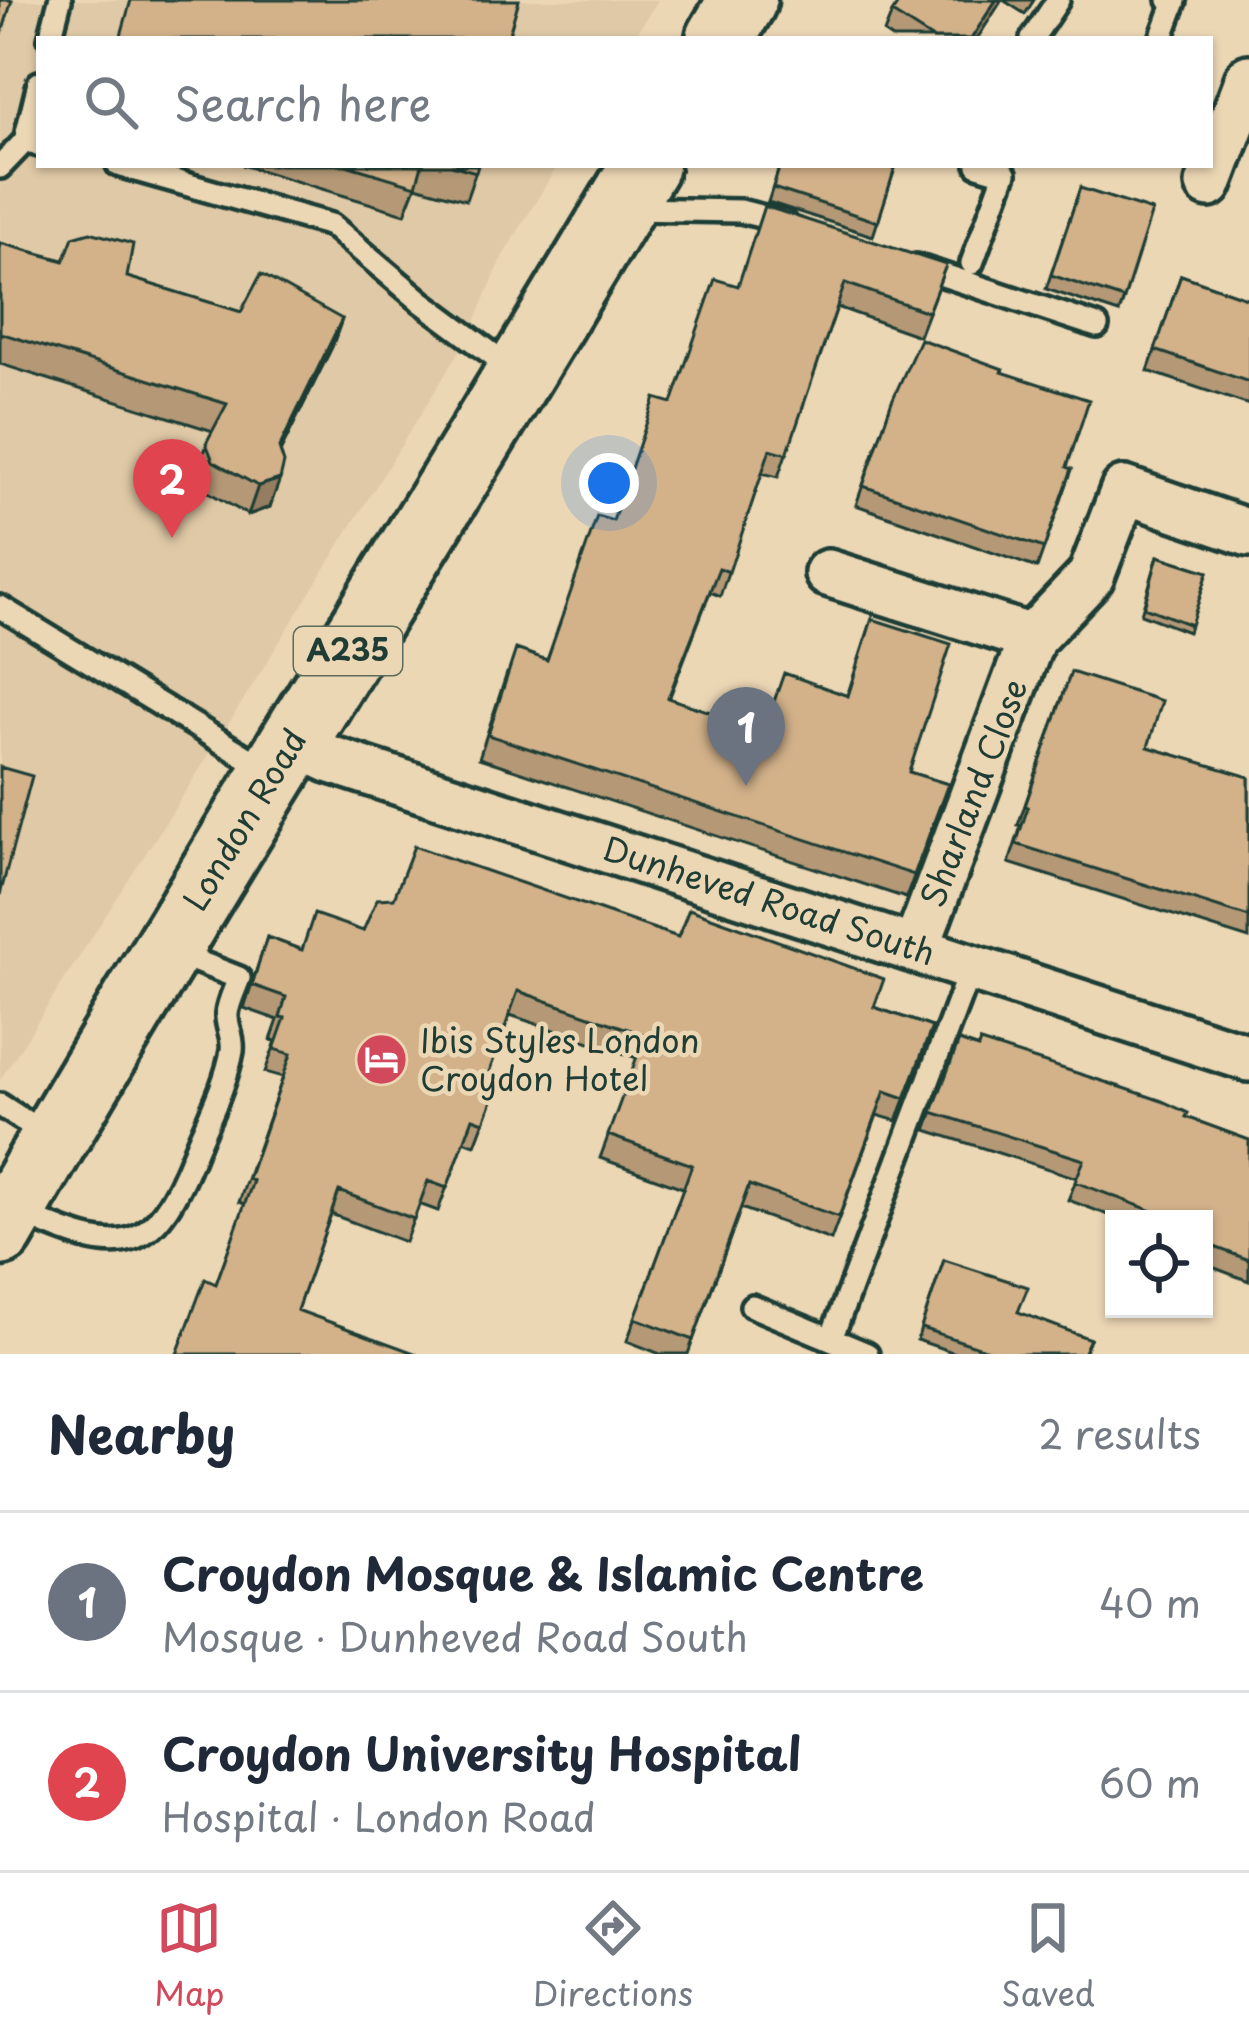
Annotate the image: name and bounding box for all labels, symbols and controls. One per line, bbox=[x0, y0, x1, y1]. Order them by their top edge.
search box bbox=[36, 36, 1213, 168]
text: Search here bbox=[174, 68, 431, 136]
icon: search bbox=[78, 69, 144, 135]
pin: 2 bbox=[133, 439, 211, 538]
your location bbox=[579, 453, 639, 513]
road number: A235 bbox=[294, 627, 402, 675]
street label: Sharland Close bbox=[906, 671, 1039, 914]
pin: 1 bbox=[707, 687, 785, 786]
street label: London Road bbox=[169, 718, 317, 920]
street label: Dunheved Road South bbox=[597, 822, 942, 976]
place label: Ibis Styles London Croydon Hotel bbox=[420, 1014, 700, 1102]
hotel icon: Ibis Styles London Croydon Hotel bbox=[353, 1032, 409, 1088]
map controls bbox=[1105, 1210, 1213, 1318]
button: locate bbox=[1105, 1210, 1213, 1318]
text: Nearby bbox=[48, 1394, 235, 1471]
text: 2 results bbox=[1039, 1403, 1201, 1462]
text: Croydon Mosque & Islamic Centre bbox=[162, 1538, 924, 1606]
text: 1 bbox=[78, 1572, 96, 1631]
text: 40 m bbox=[1099, 1572, 1201, 1631]
text: Mosque · Dunheved Road South bbox=[162, 1606, 748, 1665]
text: Croydon University Hospital bbox=[162, 1718, 801, 1786]
text: 2 bbox=[73, 1752, 101, 1811]
text: 60 m bbox=[1099, 1752, 1201, 1811]
text: Hospital · London Road bbox=[162, 1786, 596, 1845]
tab: Map bbox=[154, 1895, 225, 2017]
tab: Directions bbox=[533, 1895, 693, 2017]
tab: Saved bbox=[1001, 1895, 1095, 2017]

